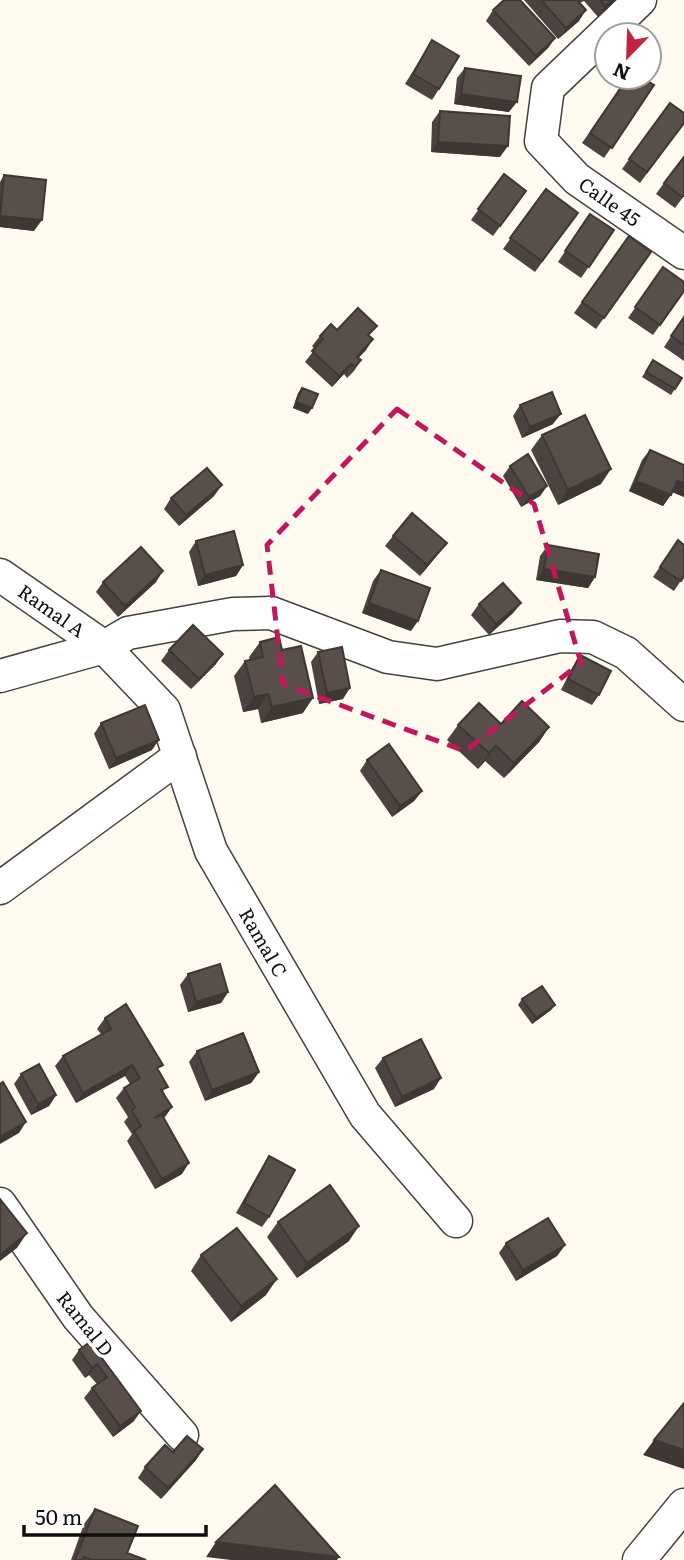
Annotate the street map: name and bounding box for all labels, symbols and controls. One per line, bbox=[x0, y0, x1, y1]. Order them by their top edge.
north arrow bbox=[593, 21, 663, 91]
text: N bbox=[608, 57, 634, 89]
street label: Calle 45 bbox=[573, 170, 647, 233]
street label: Ramal A bbox=[13, 577, 91, 643]
street label: Ramal C bbox=[233, 902, 295, 982]
street label: Ramal D bbox=[51, 1284, 121, 1362]
scale bar bbox=[24, 1494, 206, 1538]
text: 50 m bbox=[35, 1500, 82, 1531]

